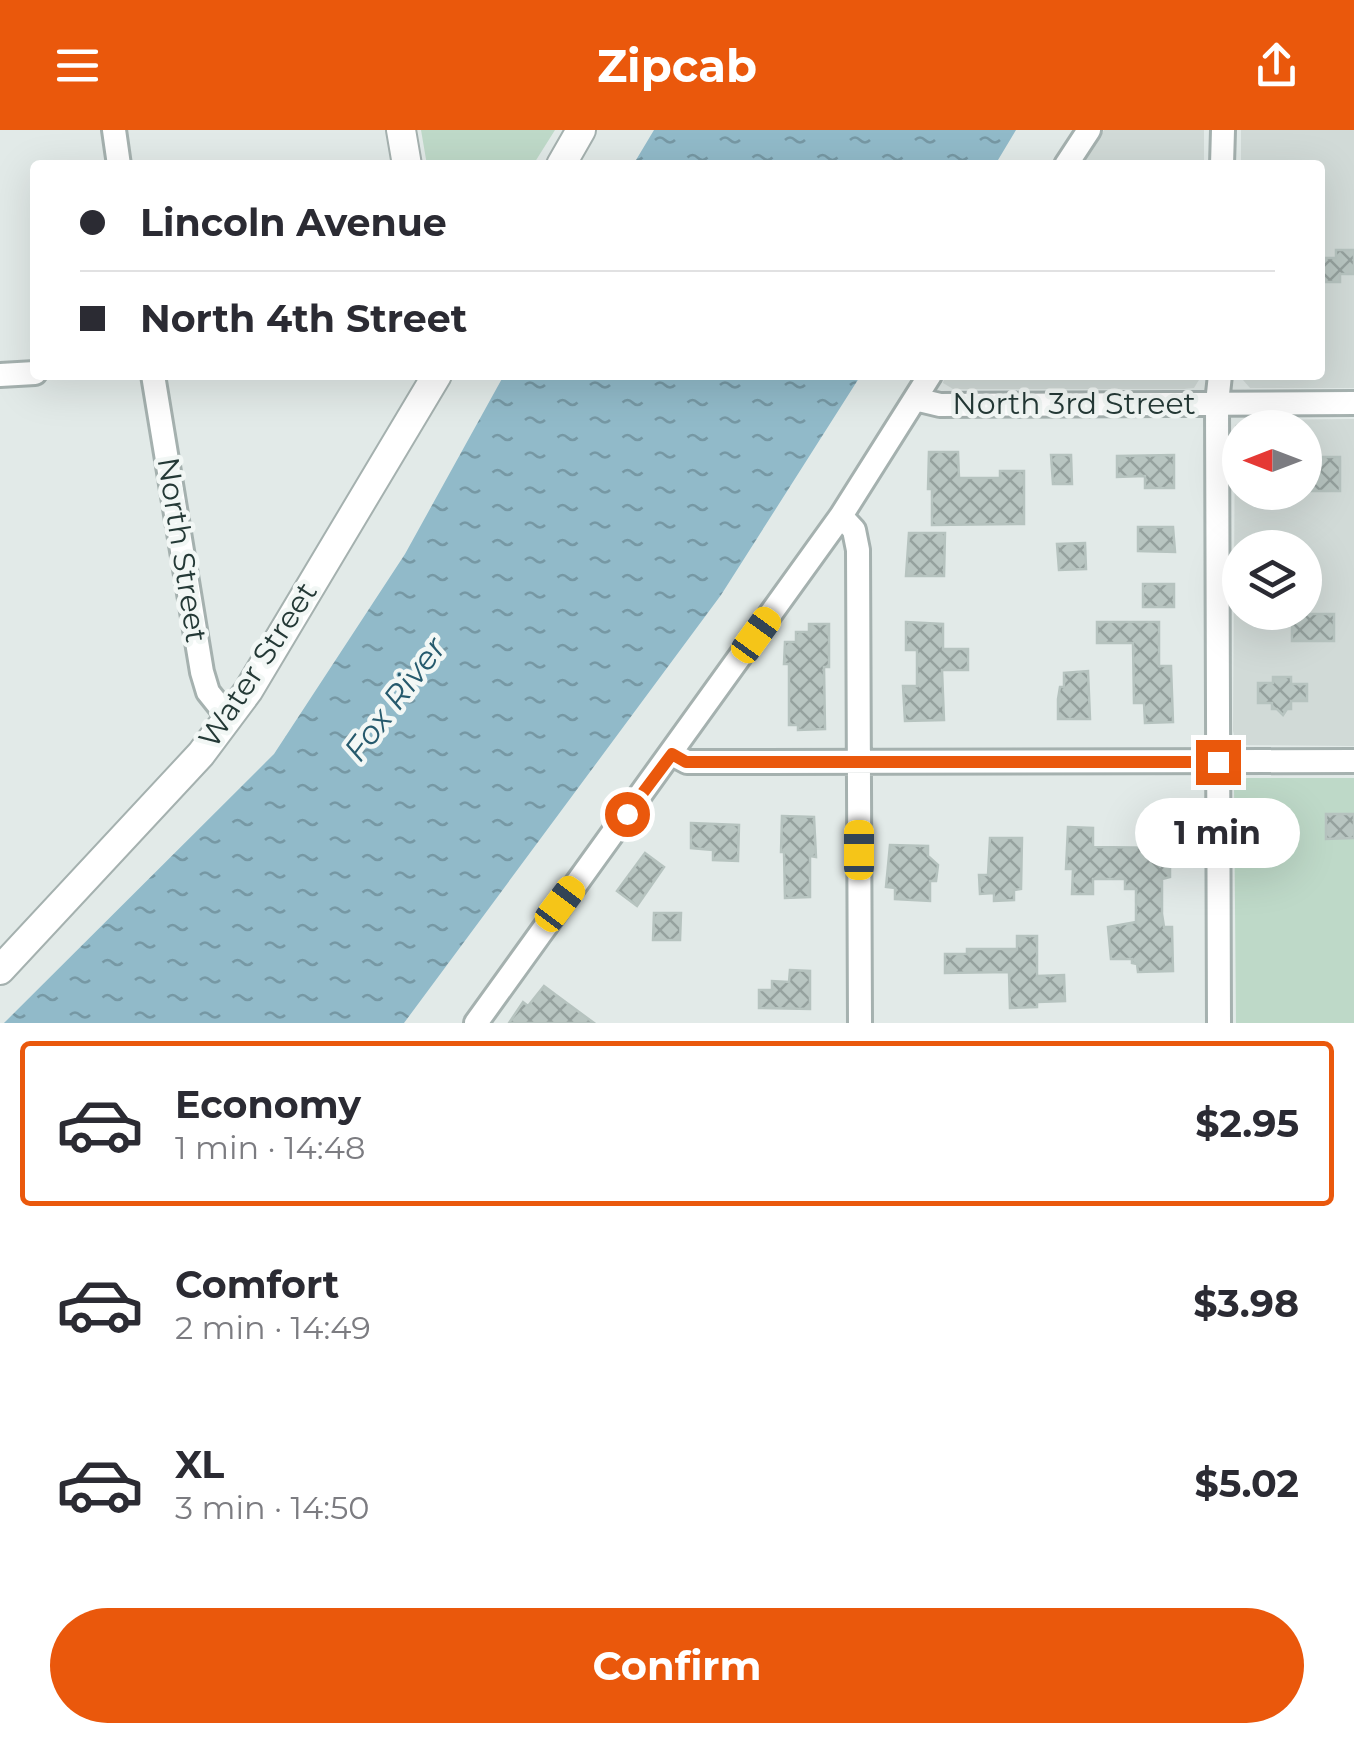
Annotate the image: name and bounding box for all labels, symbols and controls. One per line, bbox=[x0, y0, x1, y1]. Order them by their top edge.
icon: menu bbox=[50, 38, 105, 93]
text: Zipcab bbox=[597, 38, 757, 93]
icon: share bbox=[1249, 38, 1304, 93]
text: Lincoln Avenue bbox=[140, 199, 447, 246]
text: North 4th Street bbox=[140, 295, 467, 342]
street label: North 3rd Street bbox=[952, 385, 1196, 422]
north arrow bbox=[1222, 410, 1322, 510]
map controls bbox=[1222, 410, 1322, 630]
street label: North Street bbox=[150, 455, 215, 645]
button: layers bbox=[1222, 530, 1322, 630]
street label: Water Street bbox=[190, 575, 325, 754]
car bbox=[726, 602, 786, 668]
water label: Fox River bbox=[335, 628, 455, 769]
route end bbox=[1196, 740, 1241, 785]
route start bbox=[605, 792, 650, 837]
callout: 1 min bbox=[1136, 797, 1300, 867]
text: 1 min bbox=[1174, 813, 1261, 852]
car bbox=[844, 820, 874, 880]
car bbox=[530, 871, 590, 937]
icon: car bbox=[55, 1079, 145, 1169]
text: Economy bbox=[175, 1081, 361, 1128]
text: $2.95 bbox=[1195, 1100, 1299, 1147]
text: 1 min · 14:48 bbox=[175, 1128, 366, 1167]
icon: car bbox=[55, 1259, 145, 1349]
text: Comfort bbox=[175, 1261, 339, 1308]
text: $3.98 bbox=[1193, 1280, 1299, 1327]
text: 2 min · 14:49 bbox=[175, 1308, 371, 1347]
icon: car bbox=[55, 1439, 145, 1529]
text: XL bbox=[175, 1441, 224, 1488]
text: $5.02 bbox=[1195, 1460, 1299, 1507]
text: 3 min · 14:50 bbox=[175, 1488, 369, 1527]
button: Confirm bbox=[50, 1608, 1304, 1723]

